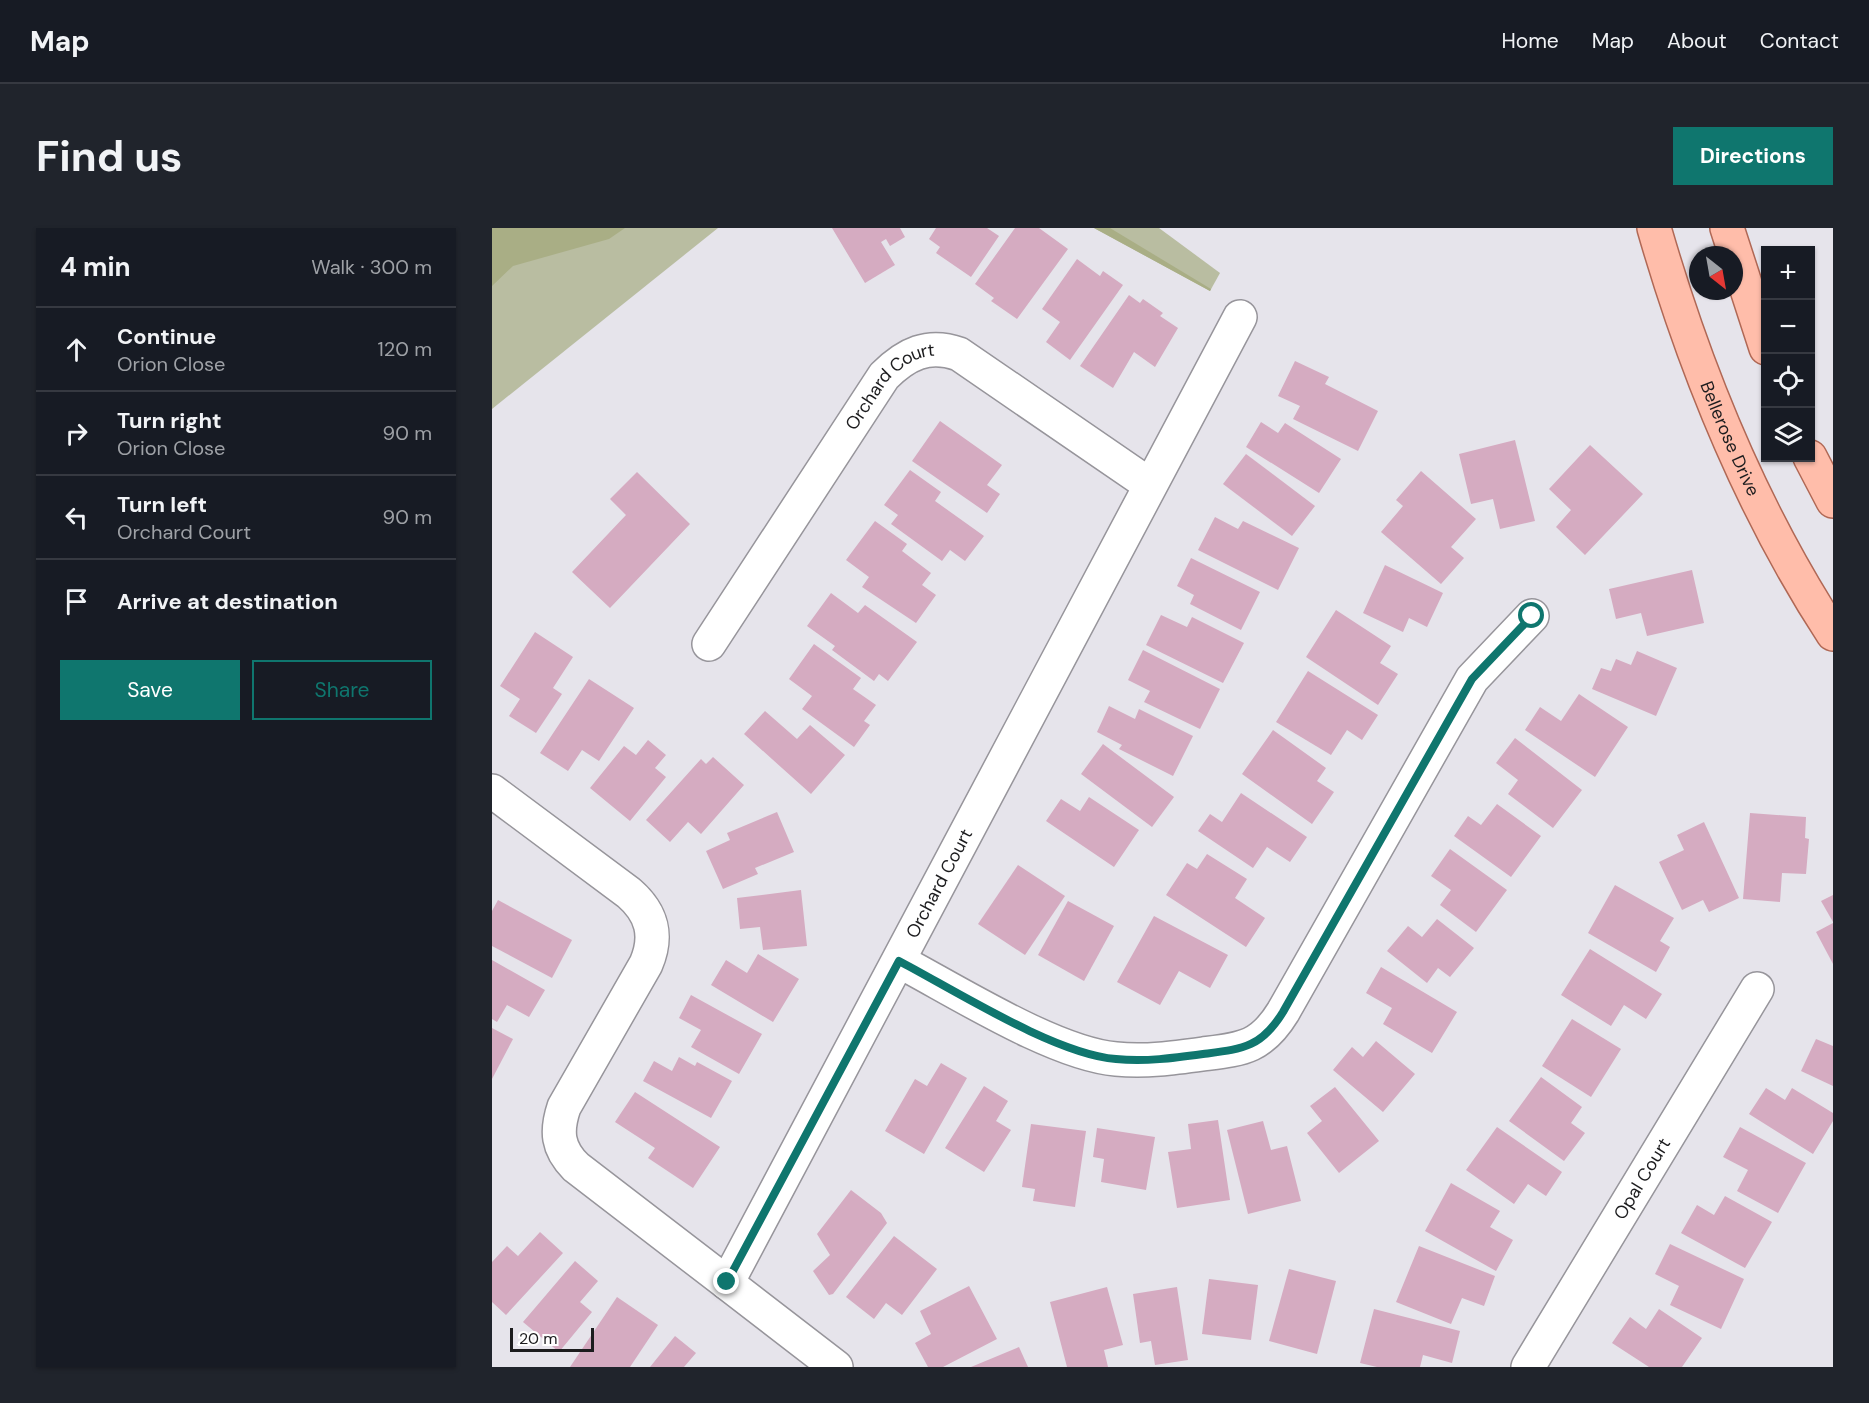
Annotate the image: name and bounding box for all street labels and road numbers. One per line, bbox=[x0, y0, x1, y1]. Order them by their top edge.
street label: Orchard Court bbox=[840, 338, 935, 435]
street label: Bellerose Drive bbox=[1694, 378, 1765, 500]
street label: Orchard Court bbox=[900, 824, 978, 942]
street label: Opal Court bbox=[1608, 1133, 1676, 1224]

